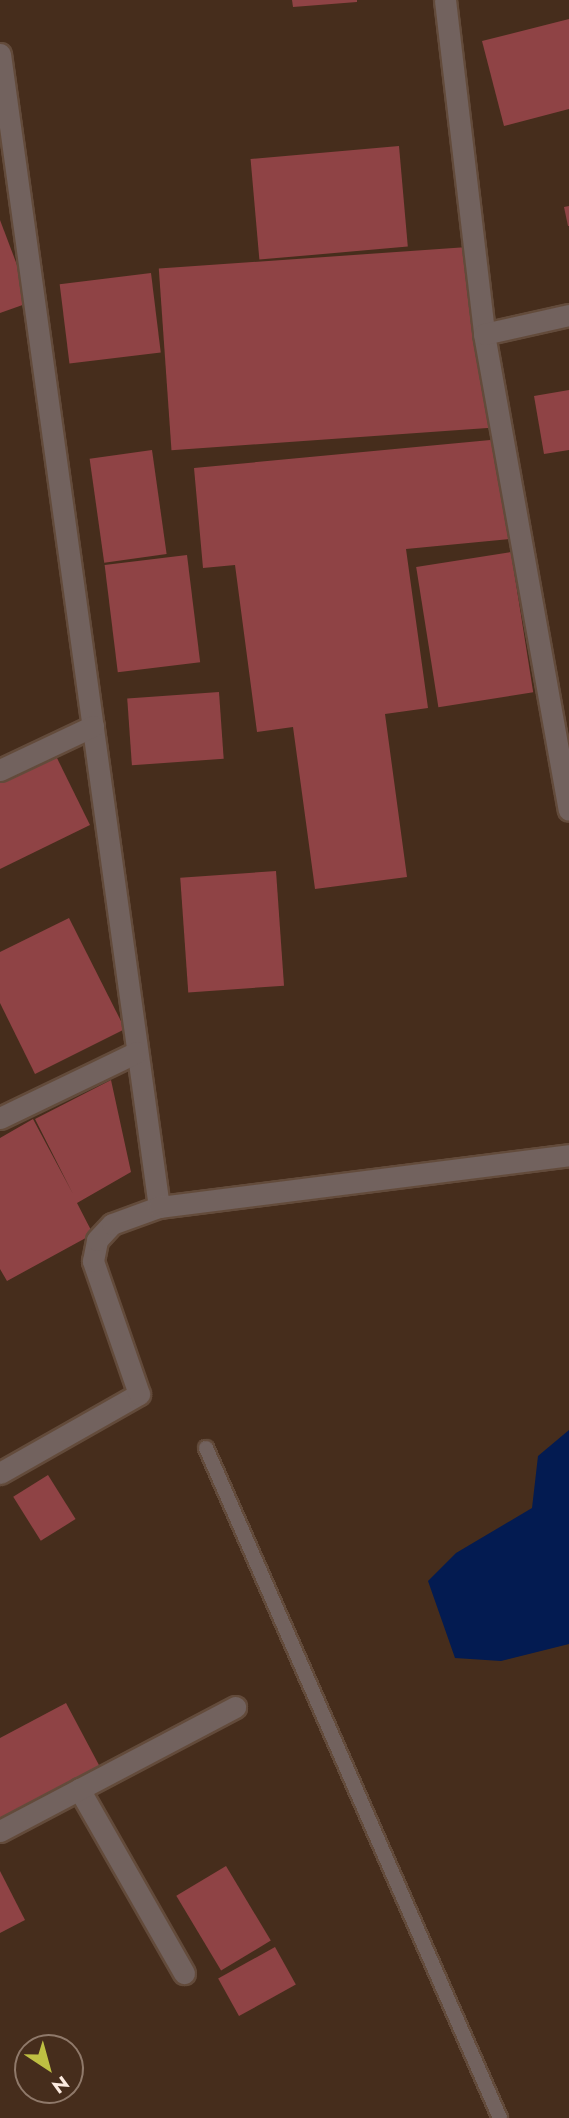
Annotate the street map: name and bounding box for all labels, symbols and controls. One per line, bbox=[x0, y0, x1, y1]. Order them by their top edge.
north arrow bbox=[14, 2034, 84, 2104]
text: N bbox=[46, 2069, 75, 2100]

